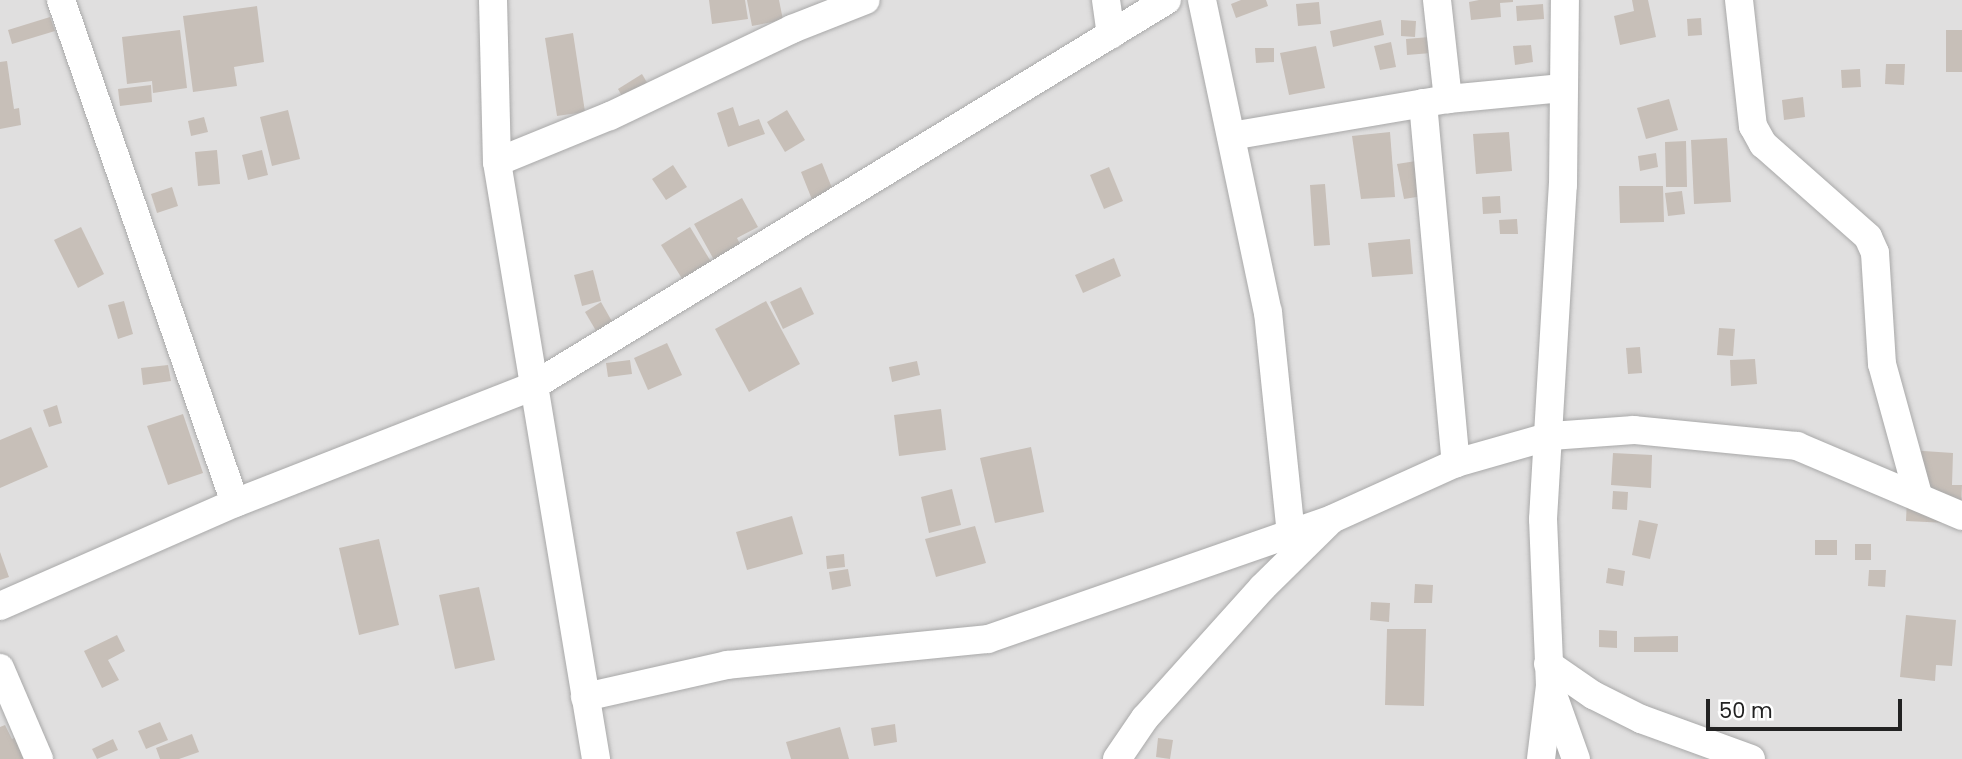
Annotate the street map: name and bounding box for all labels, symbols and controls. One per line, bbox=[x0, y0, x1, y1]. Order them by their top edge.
scale bar bbox=[1710, 686, 1906, 730]
text: 50 m bbox=[1719, 696, 1773, 725]

